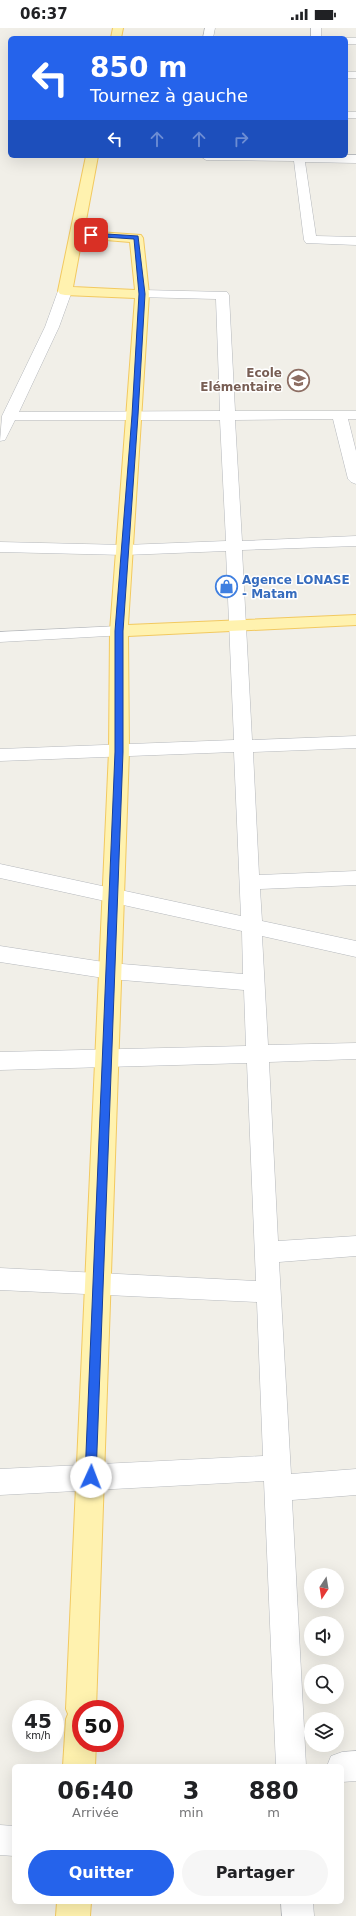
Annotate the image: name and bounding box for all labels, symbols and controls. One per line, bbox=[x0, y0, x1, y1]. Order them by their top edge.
text: 06:37 bbox=[20, 5, 68, 23]
text: 850 m bbox=[90, 51, 187, 84]
icon: left bbox=[24, 52, 76, 104]
text: Tournez à gauche bbox=[90, 85, 248, 106]
icon: left bbox=[104, 128, 126, 150]
icon: ahead bbox=[146, 128, 168, 150]
icon: ahead bbox=[188, 128, 210, 150]
icon: right bbox=[230, 128, 252, 150]
pin bbox=[74, 218, 108, 252]
icon: arrive bbox=[80, 224, 102, 246]
place label: Ecole Elémentaire bbox=[200, 366, 282, 394]
school or university icon: Ecole Elémentaire bbox=[285, 367, 311, 393]
place label: Agence LONASE - Matam bbox=[242, 573, 350, 601]
shop icon: Agence LONASE - Matam bbox=[214, 574, 240, 600]
position arrow bbox=[70, 1456, 112, 1498]
north arrow bbox=[304, 1568, 344, 1608]
map controls bbox=[304, 1568, 344, 1752]
button: sound bbox=[304, 1616, 344, 1656]
button: search bbox=[304, 1664, 344, 1704]
speed limit sign: 50 bbox=[72, 1700, 124, 1752]
text: 45 bbox=[24, 1709, 52, 1733]
button: layers bbox=[304, 1712, 344, 1752]
text: km/h bbox=[25, 1730, 51, 1741]
text: 06:40 bbox=[57, 1777, 134, 1805]
text: 3 bbox=[183, 1777, 199, 1805]
text: 880 bbox=[249, 1777, 299, 1805]
text: Arrivée bbox=[72, 1805, 119, 1820]
text: min bbox=[179, 1805, 203, 1820]
text: m bbox=[267, 1805, 280, 1820]
button: Quitter bbox=[28, 1850, 174, 1896]
button: Partager bbox=[182, 1850, 328, 1896]

